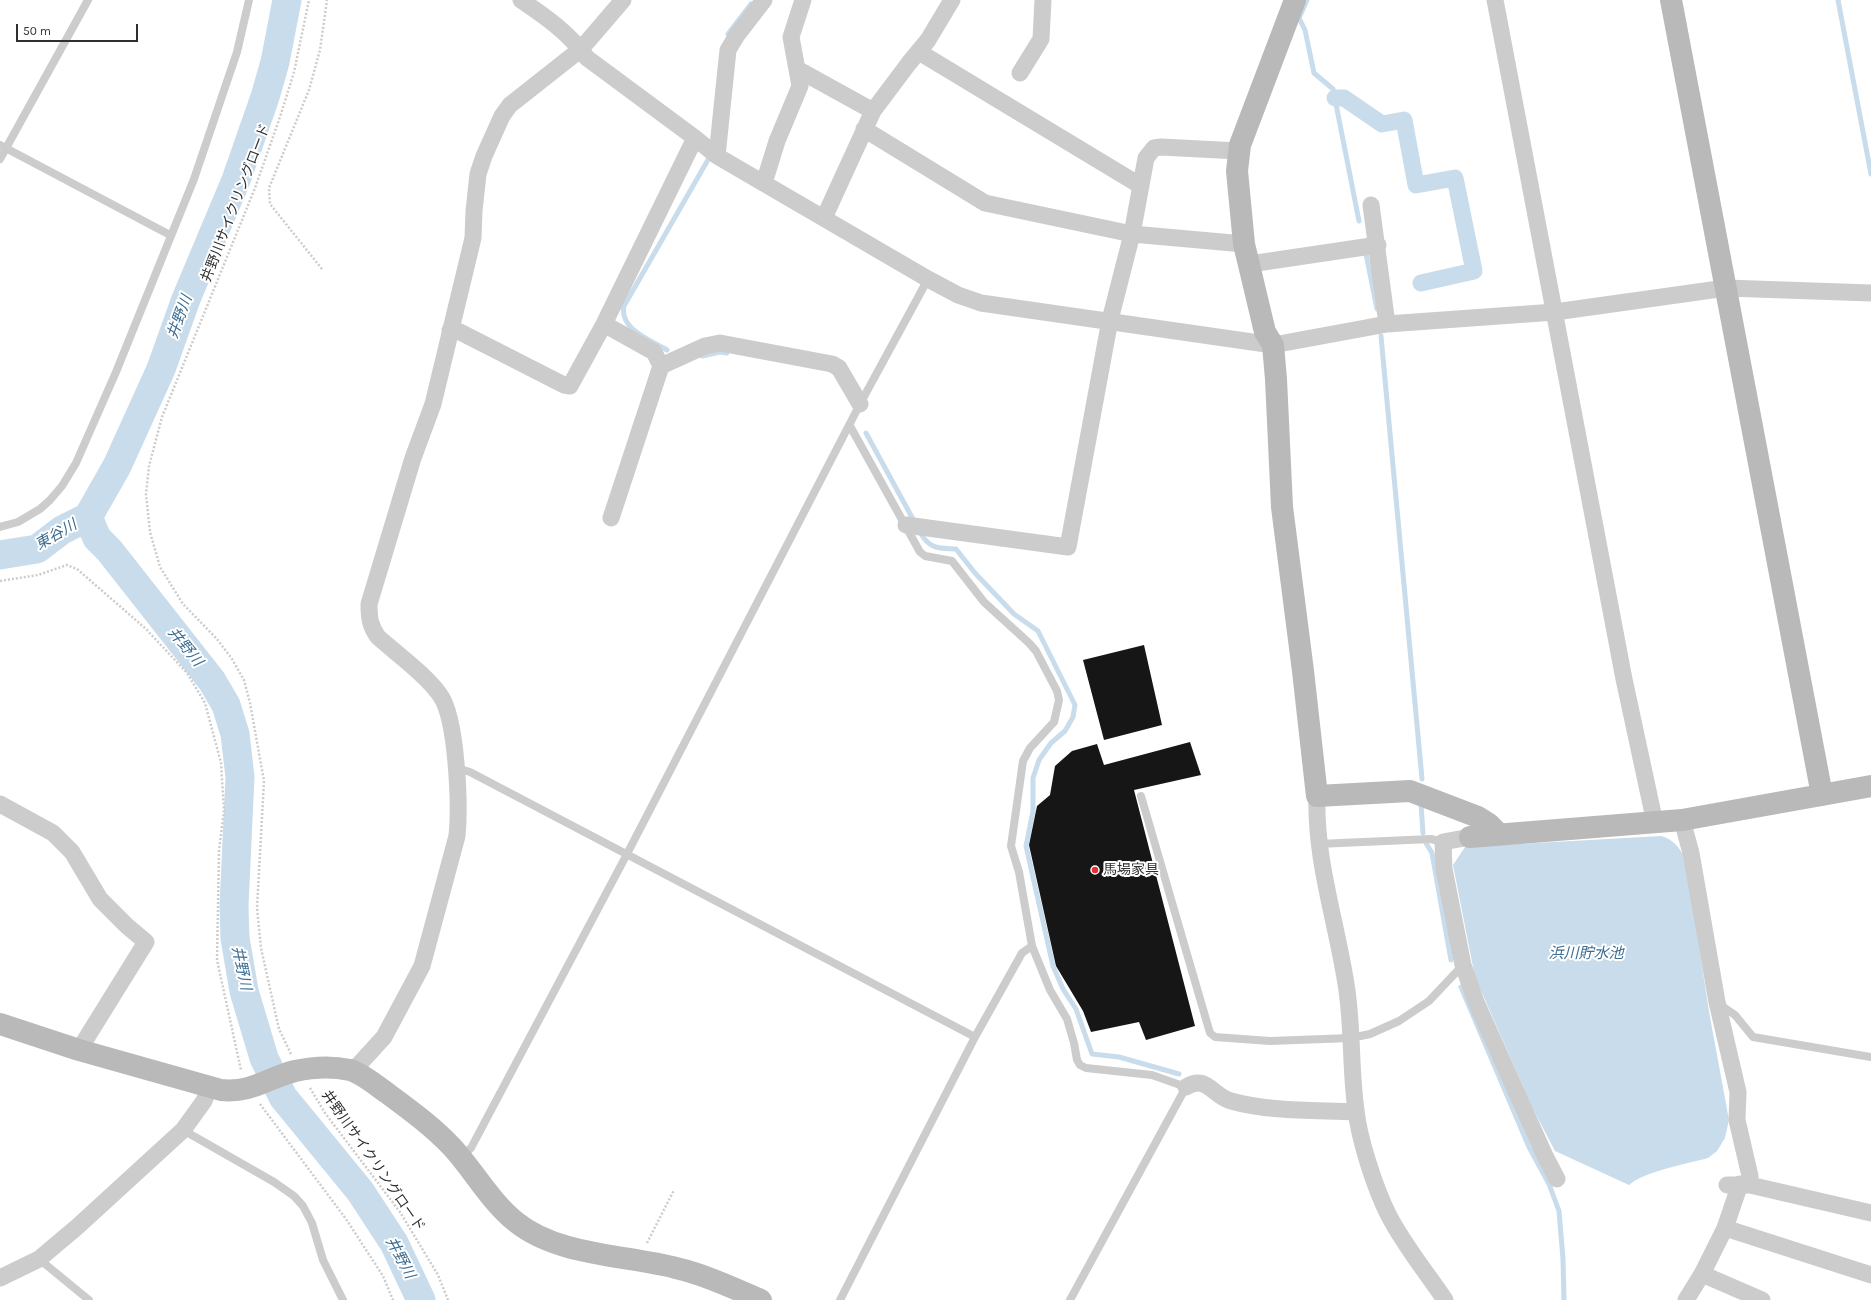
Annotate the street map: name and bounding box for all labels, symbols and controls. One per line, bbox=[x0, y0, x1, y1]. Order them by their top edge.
scale bar bbox=[18, 16, 140, 42]
text: 50 m bbox=[23, 24, 51, 38]
street label: 井野川サイクリングロード bbox=[198, 122, 274, 284]
water label: 井野川 bbox=[164, 293, 196, 341]
water label: 東谷川 bbox=[32, 516, 80, 554]
water label: 井野川 bbox=[164, 624, 206, 670]
place label: 馬場家具 bbox=[1103, 862, 1159, 878]
marker: 馬場家具 bbox=[1090, 865, 1100, 875]
water label: 井野川 bbox=[228, 944, 254, 992]
water label: 浜川貯水池 bbox=[1549, 945, 1623, 963]
street label: 井野川サイクリングロード bbox=[318, 1087, 428, 1235]
water label: 井野川 bbox=[381, 1234, 419, 1282]

